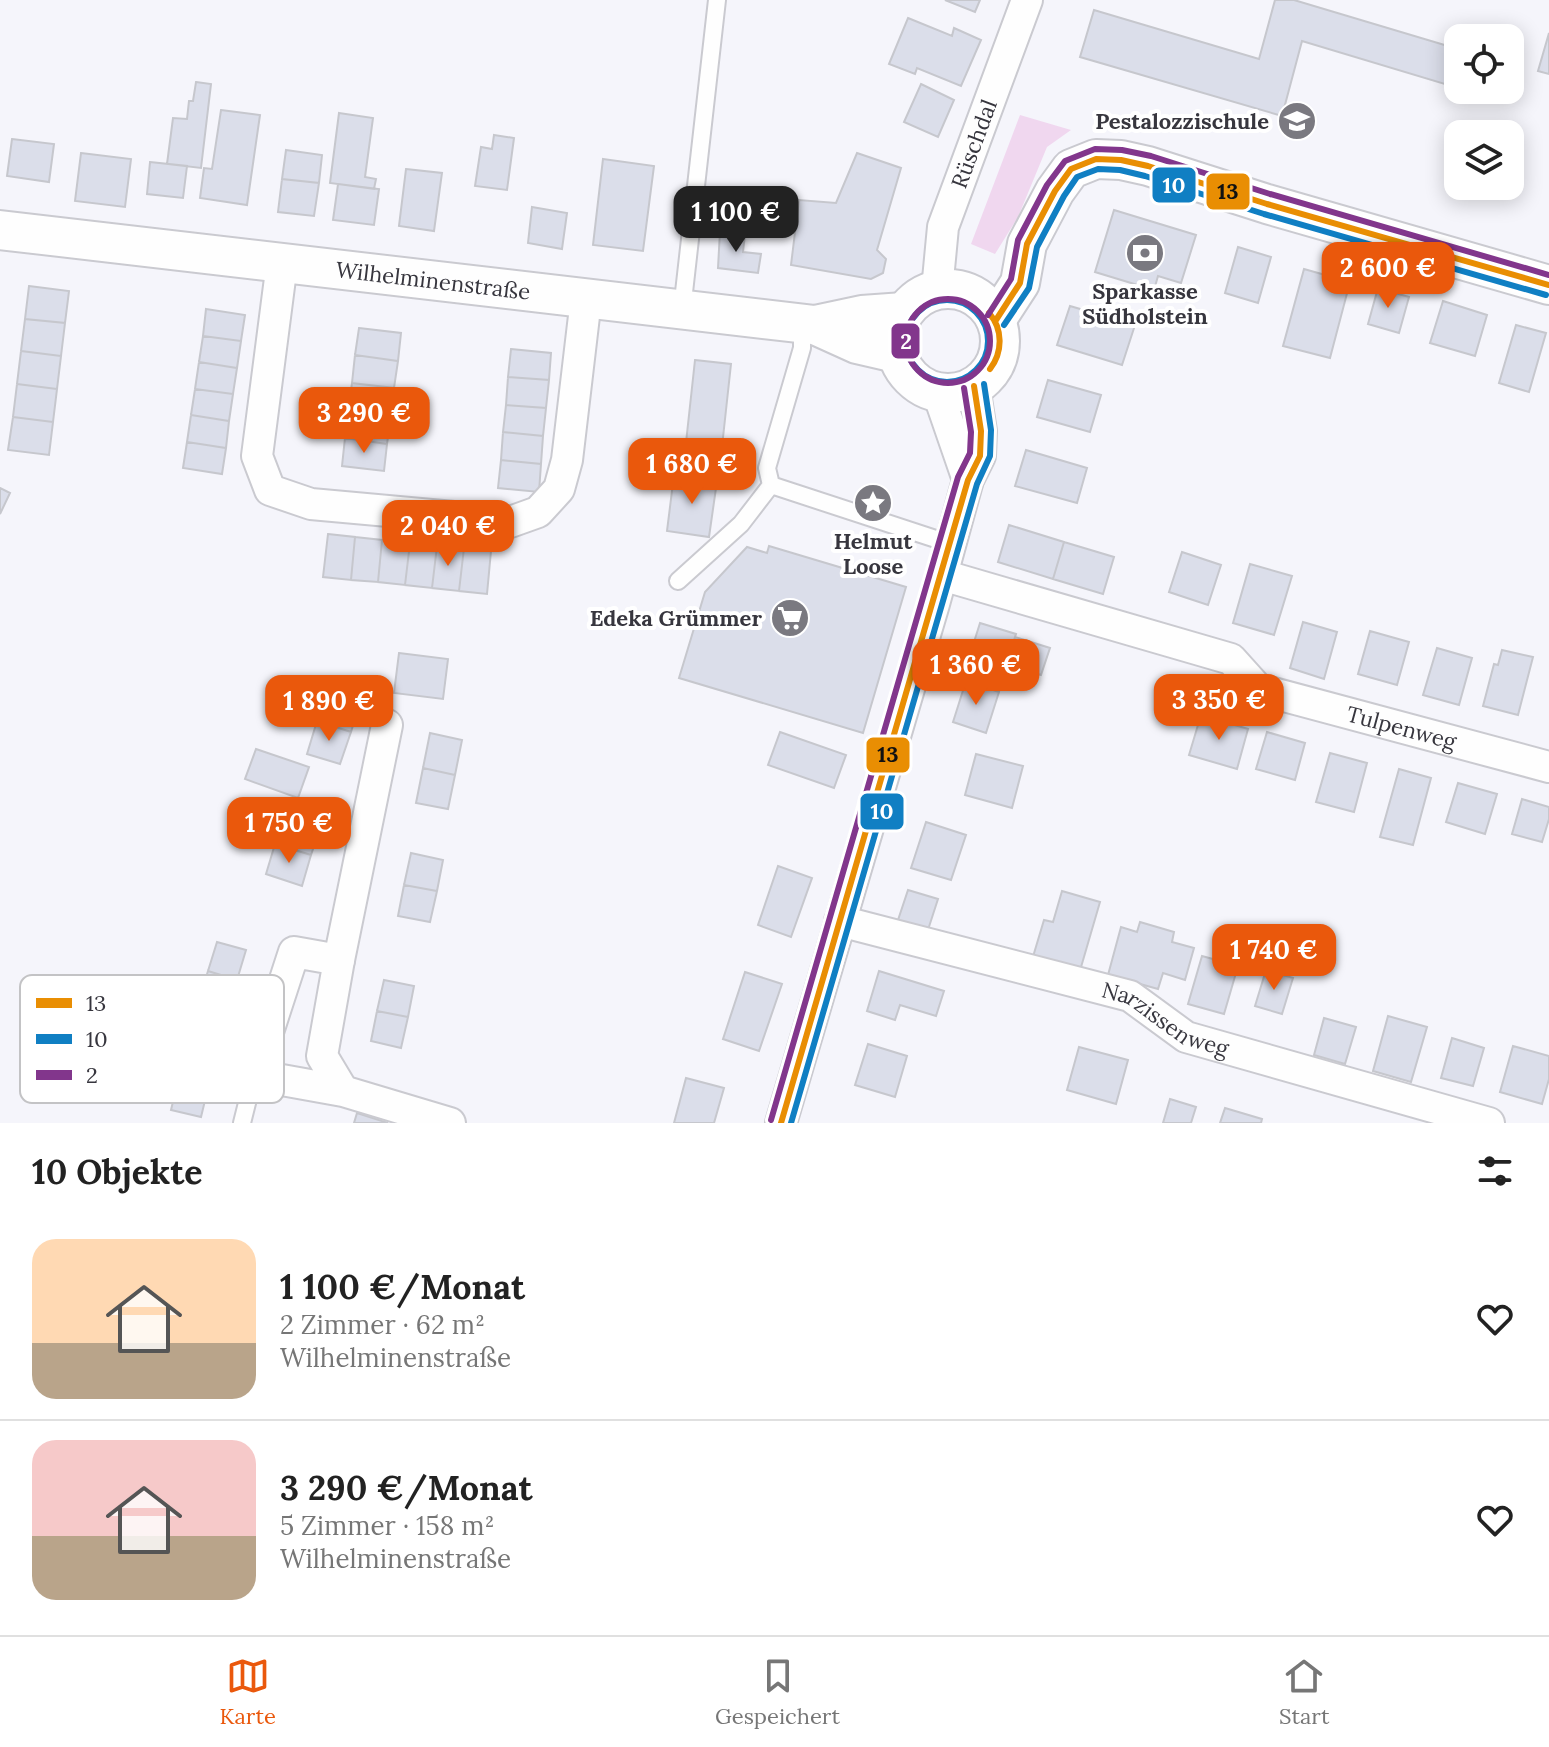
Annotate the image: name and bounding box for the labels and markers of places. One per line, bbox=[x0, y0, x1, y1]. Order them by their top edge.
school or university icon: Pestalozzischule bbox=[1276, 100, 1318, 142]
place label: Pestalozzischule bbox=[1095, 107, 1269, 135]
pin: 1 100 € bbox=[662, 186, 810, 254]
bank icon: Sparkasse Südholstein bbox=[1124, 232, 1166, 274]
pin: 2 600 € bbox=[1314, 242, 1462, 310]
place label: Sparkasse Südholstein bbox=[1082, 277, 1208, 330]
pin: 3 290 € bbox=[290, 387, 438, 455]
pin: 1 680 € bbox=[618, 438, 766, 506]
place icon: Helmut Loose bbox=[852, 482, 894, 524]
pin: 2 040 € bbox=[374, 500, 522, 568]
place label: Helmut Loose bbox=[834, 527, 913, 580]
supermarket icon: Edeka Grümmer bbox=[769, 597, 811, 639]
place label: Edeka Grümmer bbox=[590, 604, 762, 632]
pin: 1 360 € bbox=[902, 639, 1050, 707]
pin: 3 350 € bbox=[1145, 674, 1293, 742]
pin: 1 890 € bbox=[255, 675, 403, 743]
pin: 1 750 € bbox=[215, 797, 363, 865]
pin: 1 740 € bbox=[1200, 924, 1348, 992]

